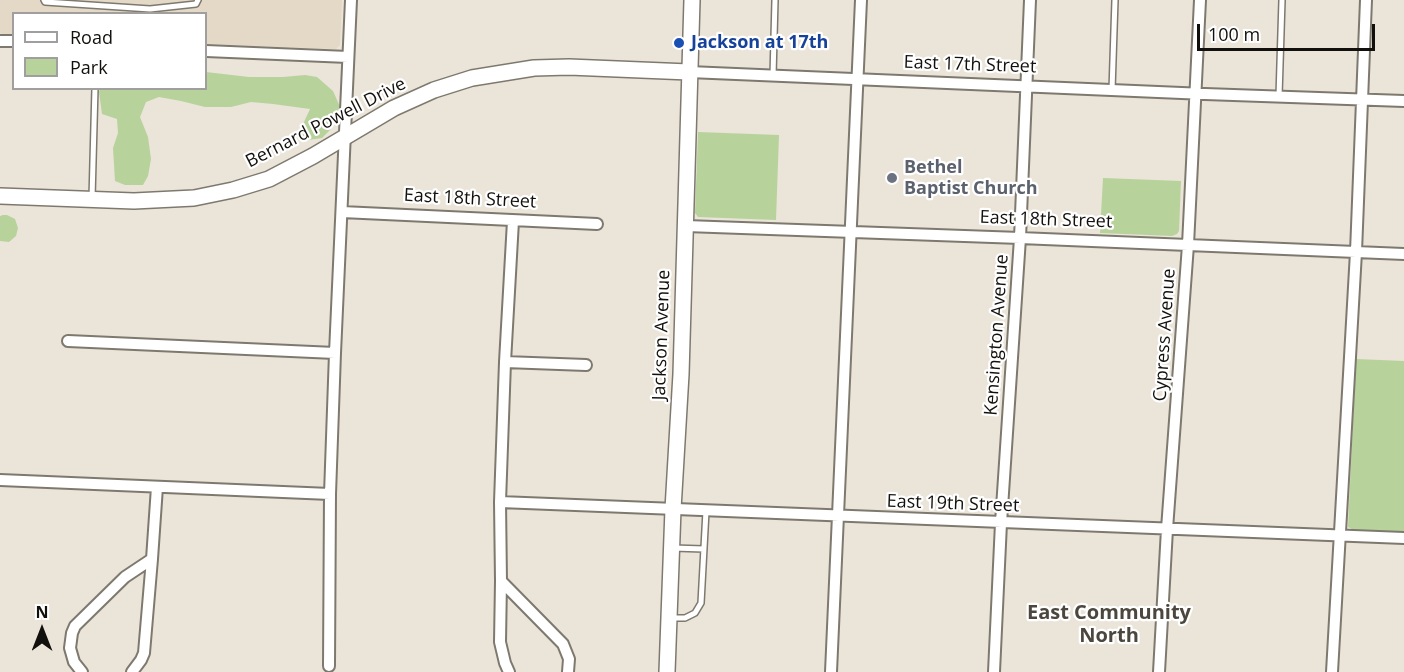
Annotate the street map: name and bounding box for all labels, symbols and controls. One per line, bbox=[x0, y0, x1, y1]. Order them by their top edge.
legend bbox=[12, 12, 207, 90]
scale bar bbox=[1200, 12, 1378, 50]
text: 100 m bbox=[1208, 22, 1260, 46]
text: Road bbox=[70, 25, 113, 49]
place label: Jackson at 17th bbox=[691, 32, 828, 54]
marker: Jackson at 17th bbox=[672, 36, 686, 50]
street label: East 17th Street bbox=[903, 52, 1037, 78]
text: Park bbox=[70, 55, 108, 79]
street label: Bernard Powell Drive bbox=[242, 73, 410, 173]
place label: Bethel Baptist Church bbox=[904, 157, 1037, 200]
marker: Bethel Baptist Church bbox=[885, 171, 899, 185]
street label: East 18th Street bbox=[403, 185, 537, 213]
street label: East 18th Street bbox=[979, 207, 1113, 233]
street label: Kensington Avenue bbox=[981, 254, 1013, 416]
street label: Cypress Avenue bbox=[1150, 268, 1180, 402]
street label: Jackson Avenue bbox=[649, 269, 675, 401]
street label: East 19th Street bbox=[886, 491, 1020, 517]
north arrow bbox=[12, 600, 72, 660]
text: N bbox=[35, 601, 49, 623]
district label: East Community North bbox=[1027, 601, 1191, 648]

